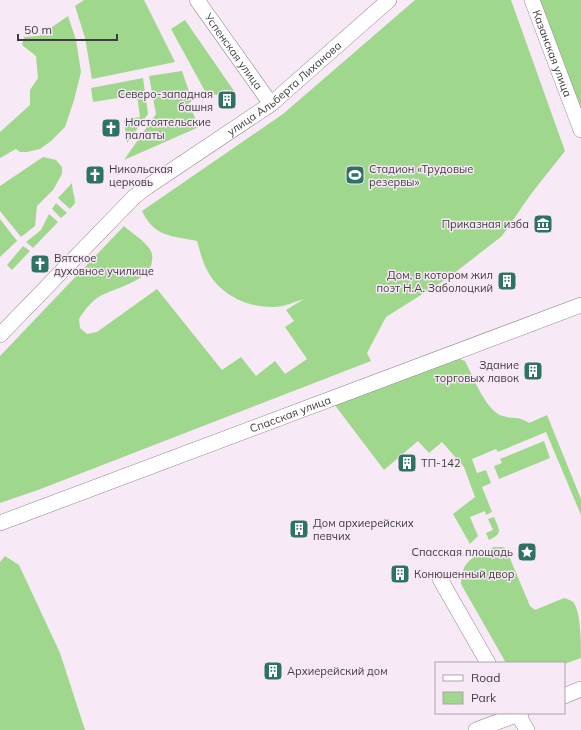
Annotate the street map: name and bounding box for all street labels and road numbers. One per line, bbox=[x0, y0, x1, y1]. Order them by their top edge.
street label: Казанская улица bbox=[529, 8, 575, 99]
street label: Успенская улица bbox=[201, 10, 265, 92]
street label: улица Альберта Лиханова bbox=[224, 38, 344, 138]
street label: Спасская улица bbox=[248, 393, 333, 436]

